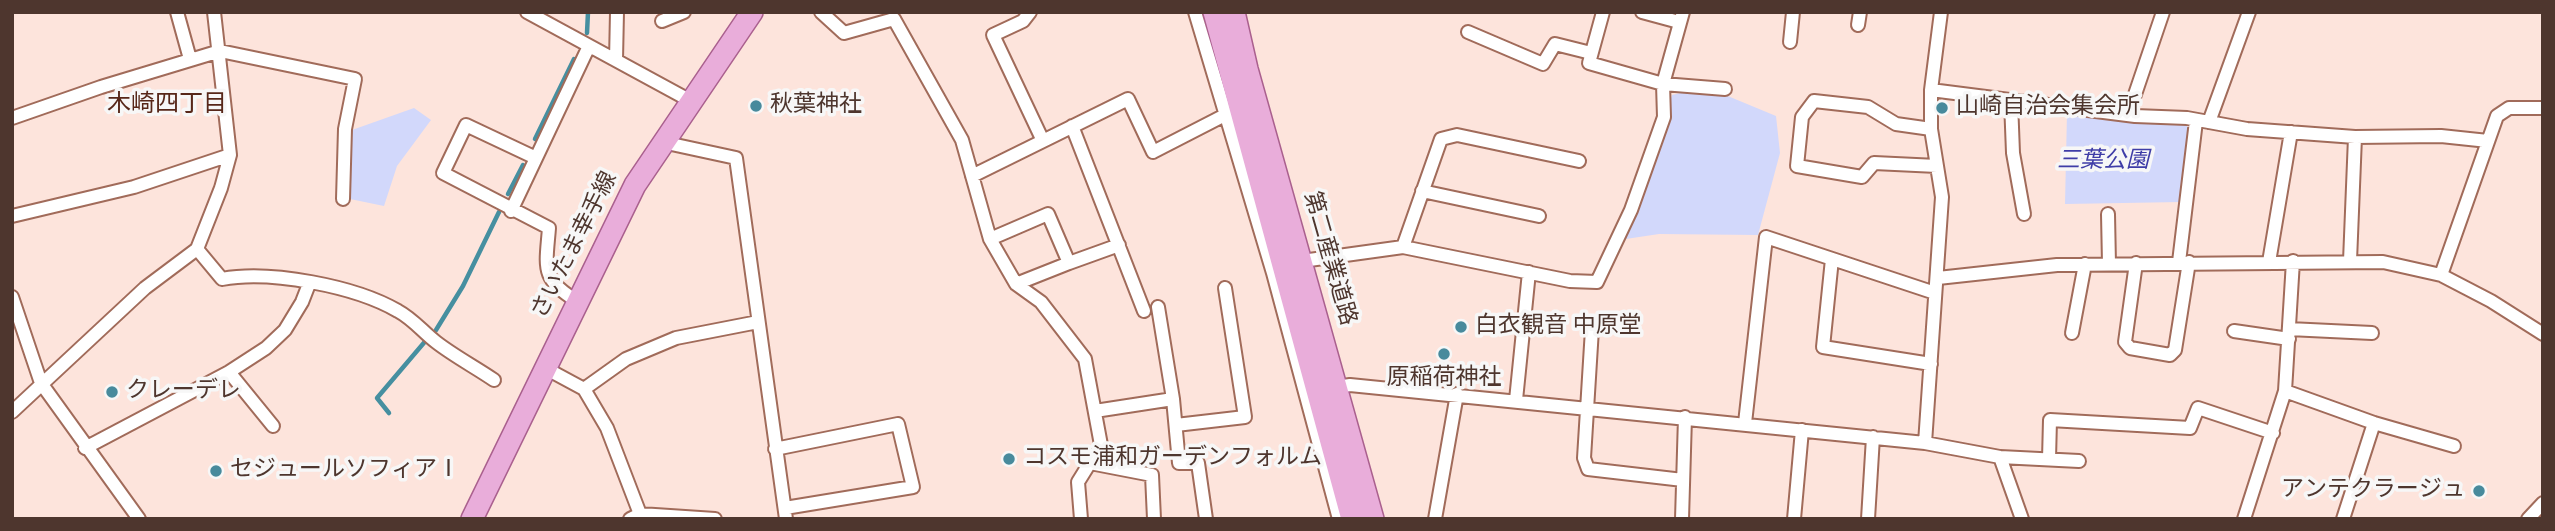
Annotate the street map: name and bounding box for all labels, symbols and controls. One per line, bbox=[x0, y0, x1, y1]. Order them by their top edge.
district label: 木崎四丁目 bbox=[107, 92, 227, 120]
place label: 秋葉神社 bbox=[770, 92, 862, 120]
place label: 山崎自治会集会所 bbox=[1956, 94, 2140, 122]
marker: 秋葉神社 bbox=[748, 98, 764, 114]
marker: 山崎自治会集会所 bbox=[1934, 100, 1950, 116]
park label: 三葉公園 bbox=[2057, 148, 2149, 176]
street label: さいたま幸手線 bbox=[527, 168, 625, 324]
street label: 第二産業道路 bbox=[1296, 189, 1360, 329]
place label: 白衣観音 中原堂 bbox=[1475, 313, 1642, 341]
marker: 白衣観音 中原堂 bbox=[1453, 319, 1469, 335]
marker: 原稲荷神社 bbox=[1436, 346, 1452, 362]
place label: 原稲荷神社 bbox=[1387, 365, 1501, 393]
place label: クレーデレ bbox=[126, 378, 241, 406]
marker: クレーデレ bbox=[104, 384, 120, 400]
place label: コスモ浦和ガーデンフォルム bbox=[1023, 445, 1322, 473]
marker: コスモ浦和ガーデンフォルム bbox=[1001, 451, 1017, 467]
place label: セジュールソフィアⅠ bbox=[230, 457, 460, 485]
marker: セジュールソフィアⅠ bbox=[208, 463, 224, 479]
place label: アンテクラージュ bbox=[2281, 477, 2465, 505]
marker: アンテクラージュ bbox=[2471, 483, 2487, 499]

